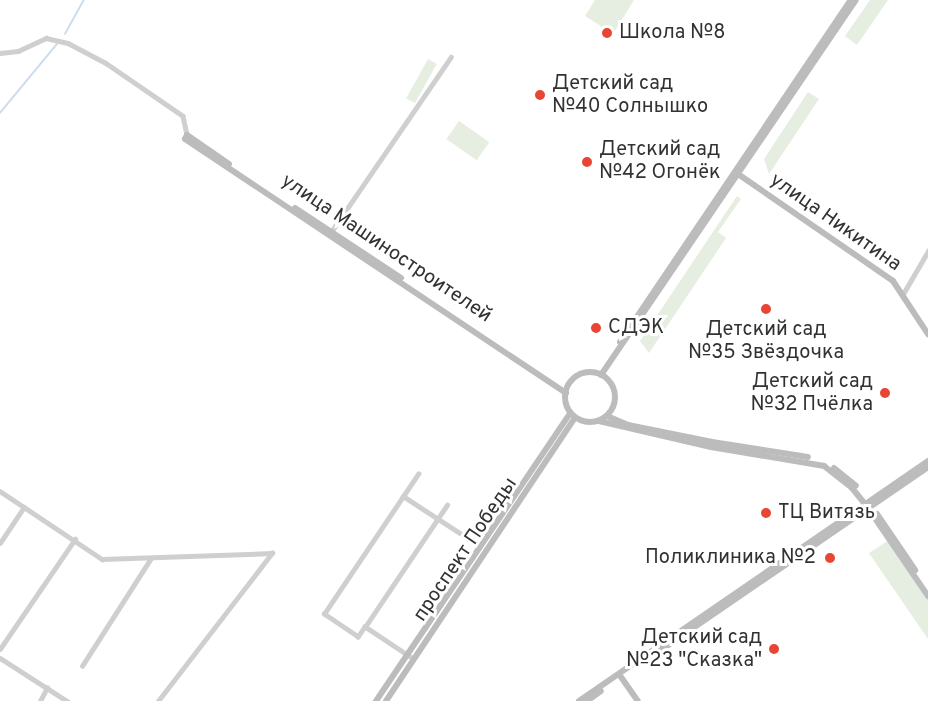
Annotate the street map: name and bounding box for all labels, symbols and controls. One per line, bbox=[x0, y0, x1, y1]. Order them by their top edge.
place label: Школа №8 bbox=[619, 21, 725, 45]
marker: Школа №8 bbox=[600, 26, 614, 40]
place label: Детский сад №40 Солнышко bbox=[552, 72, 708, 119]
marker: Детский сад №40 Солнышко bbox=[533, 88, 547, 102]
place label: Детский сад №42 Огонёк bbox=[599, 138, 720, 185]
marker: Детский сад №42 Огонёк bbox=[580, 155, 594, 169]
street label: улица Машиностроителей bbox=[276, 169, 496, 329]
street label: улица Никитина bbox=[765, 169, 905, 277]
marker: Детский сад №35 Звёздочка bbox=[759, 302, 773, 316]
place label: СДЭК bbox=[608, 316, 664, 340]
place label: Детский сад №35 Звёздочка bbox=[688, 318, 844, 365]
marker: СДЭК bbox=[589, 321, 603, 335]
place label: Детский сад №32 Пчёлка bbox=[750, 370, 873, 417]
marker: Детский сад №32 Пчёлка bbox=[878, 386, 892, 400]
street label: проспект Победы bbox=[409, 473, 523, 627]
place label: ТЦ Витязь bbox=[778, 501, 875, 525]
marker: ТЦ Витязь bbox=[759, 506, 773, 520]
place label: Поликлиника №2 bbox=[645, 546, 816, 570]
marker: Поликлиника №2 bbox=[821, 549, 839, 567]
place label: Детский сад №23 "Сказка" bbox=[626, 626, 762, 673]
marker: Детский сад №23 "Сказка" bbox=[767, 642, 781, 656]

